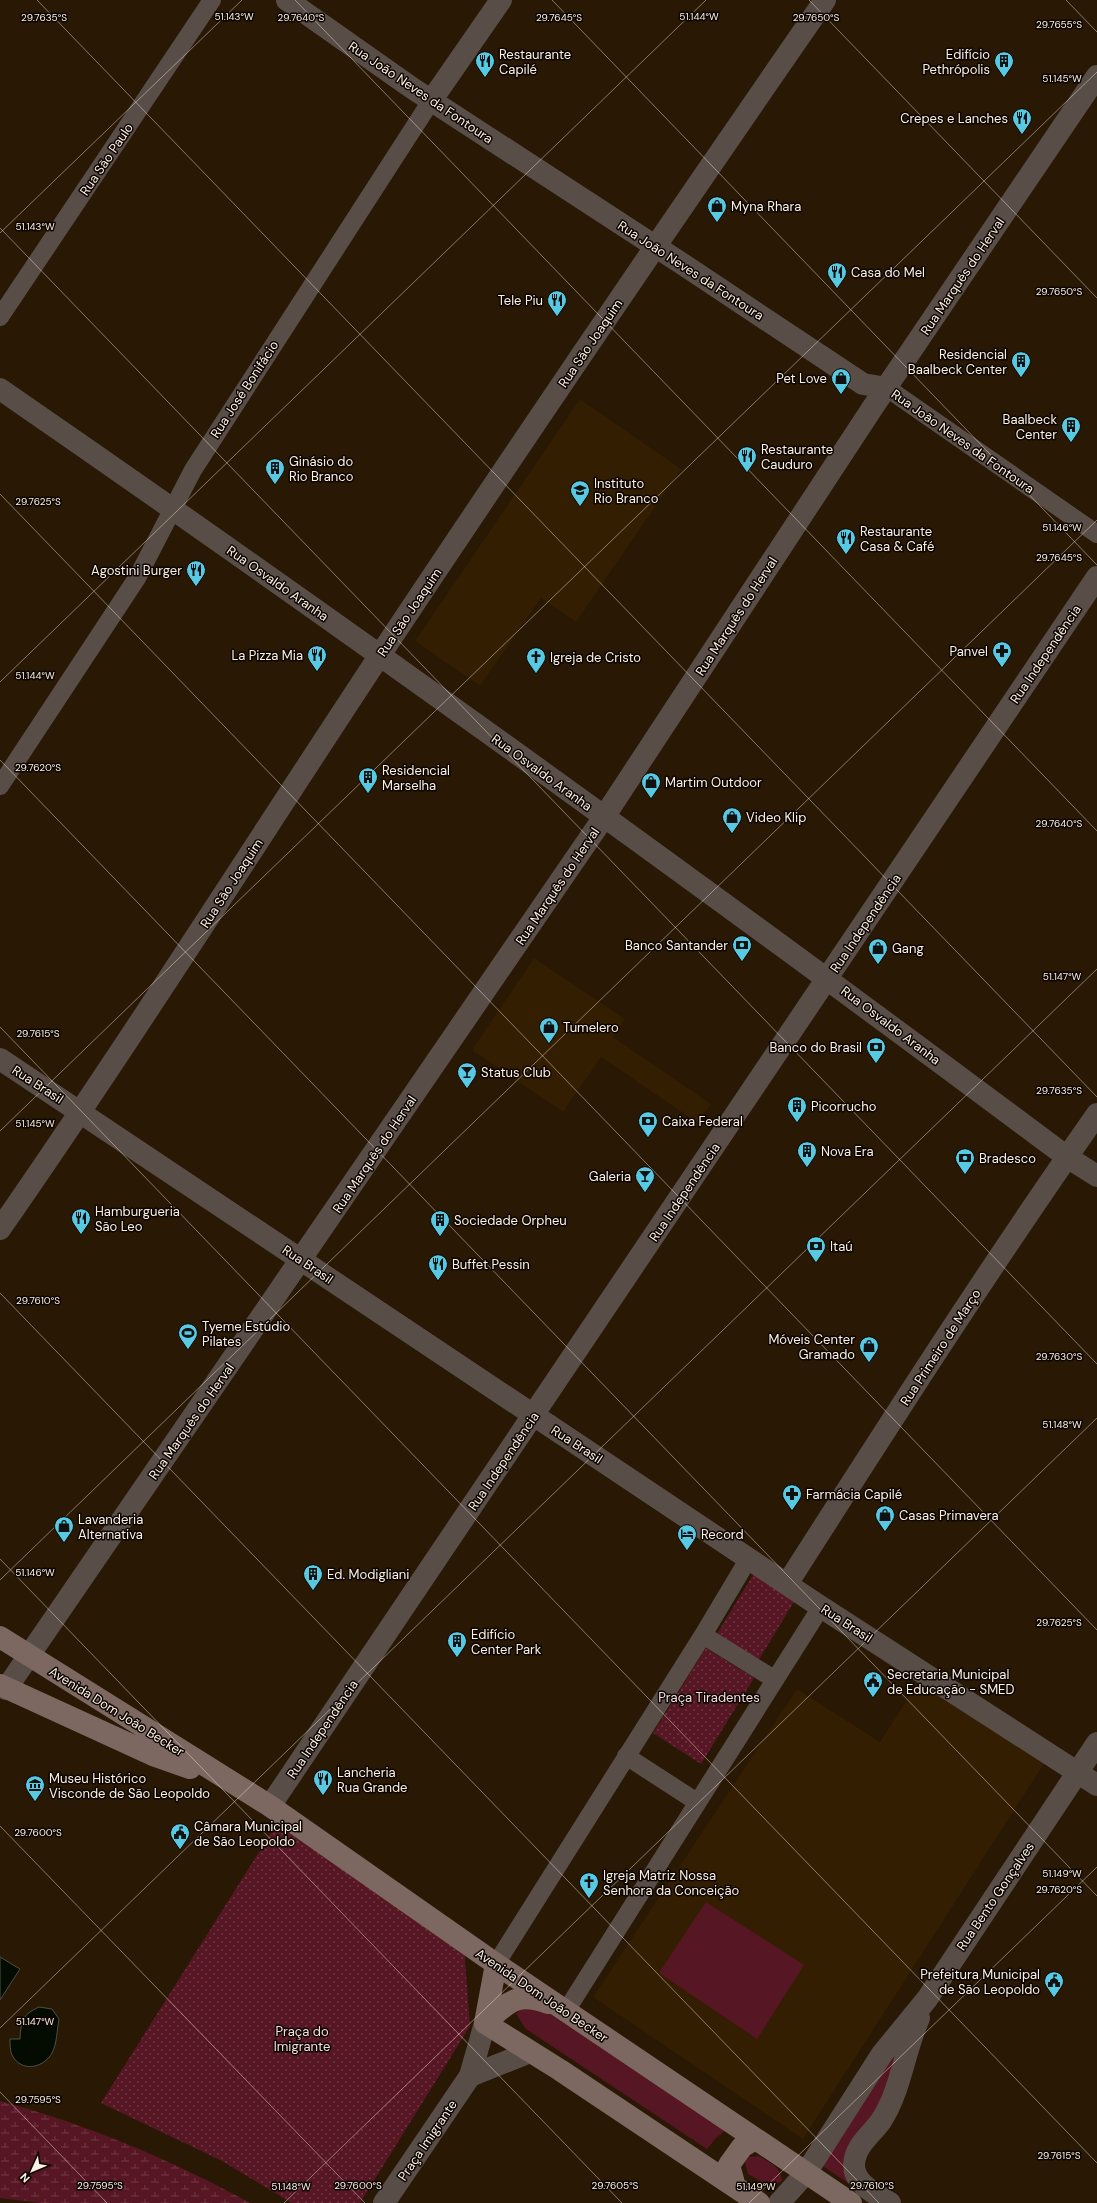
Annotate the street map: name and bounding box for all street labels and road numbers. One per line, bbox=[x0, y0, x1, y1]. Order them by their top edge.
street label: Rua João Neves da Fontoura bbox=[345, 38, 496, 147]
street label: Rua São Paulo bbox=[76, 120, 137, 199]
street label: Rua Marquês do Herval bbox=[917, 214, 1008, 338]
street label: Rua João Neves da Fontoura bbox=[615, 217, 767, 324]
street label: Rua São Joaquim bbox=[555, 296, 626, 391]
street label: Rua José Bonifácio bbox=[207, 337, 282, 441]
street label: Rua João Neves da Fontoura bbox=[888, 386, 1037, 497]
street label: Rua Osvaldo Aranha bbox=[224, 542, 332, 625]
street label: Rua Marquês do Herval bbox=[692, 554, 781, 679]
street label: Rua São Joaquim bbox=[374, 565, 445, 660]
street label: Rua Independência bbox=[1006, 602, 1085, 707]
street label: Rua Osvaldo Aranha bbox=[488, 730, 595, 815]
street label: Rua Marquês do Herval bbox=[512, 824, 603, 948]
street label: Rua São Joaquim bbox=[196, 835, 267, 931]
street label: Rua Independência bbox=[826, 871, 905, 976]
street label: Rua Osvaldo Aranha bbox=[838, 982, 944, 1068]
street label: Rua Brasil bbox=[9, 1062, 67, 1107]
street label: Rua Marquês do Herval bbox=[329, 1092, 420, 1216]
street label: Rua Independência bbox=[645, 1140, 724, 1245]
street label: Rua Brasil bbox=[279, 1241, 337, 1288]
street label: Rua Primeiro de Março bbox=[896, 1286, 985, 1409]
street label: Rua Marquês do Herval bbox=[145, 1360, 238, 1483]
street label: Rua Independência bbox=[464, 1409, 543, 1514]
street label: Rua Brasil bbox=[548, 1422, 606, 1467]
street label: Rua Brasil bbox=[818, 1601, 876, 1646]
street label: Avenida Dom João Becker bbox=[46, 1663, 188, 1760]
street label: Rua Independência bbox=[283, 1677, 362, 1782]
street label: Rua Bento Gonçalves bbox=[953, 1839, 1038, 1954]
street label: Avenida Dom João Becker bbox=[472, 1945, 611, 2046]
street label: Praça Imigrante bbox=[394, 2097, 461, 2184]

